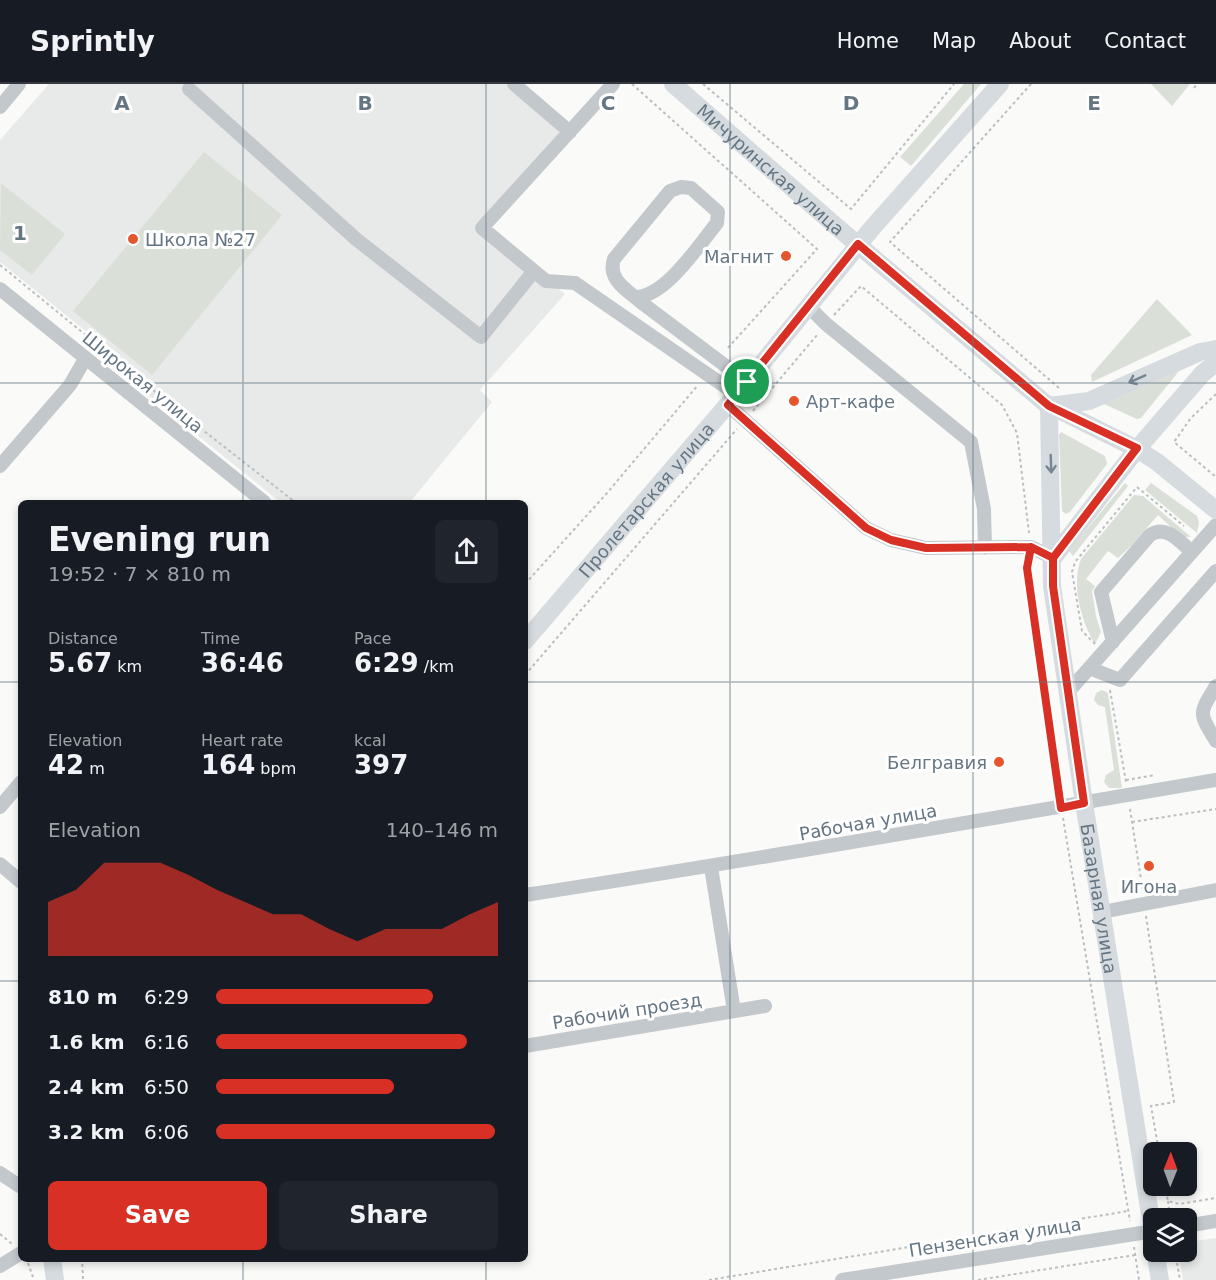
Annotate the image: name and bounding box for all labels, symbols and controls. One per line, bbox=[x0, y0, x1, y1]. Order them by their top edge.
text: Sprintly bbox=[30, 25, 155, 58]
text: Home bbox=[837, 29, 899, 53]
text: Map bbox=[932, 29, 976, 53]
text: About bbox=[1009, 29, 1071, 53]
text: Contact bbox=[1104, 29, 1186, 53]
text: A bbox=[114, 91, 130, 115]
text: B bbox=[357, 91, 373, 115]
text: C bbox=[601, 91, 615, 115]
text: D bbox=[843, 91, 859, 115]
text: E bbox=[1087, 91, 1101, 115]
street label: Мичуринская улица bbox=[693, 99, 849, 239]
text: 1 bbox=[13, 221, 27, 245]
place label: Школа №27 bbox=[145, 229, 256, 250]
marker: Школа №27 bbox=[126, 232, 140, 246]
place label: Магнит bbox=[704, 246, 774, 267]
marker: Магнит bbox=[779, 249, 793, 263]
street label: Широкая улица bbox=[79, 327, 207, 437]
pin bbox=[721, 356, 772, 407]
icon: arrive bbox=[730, 365, 763, 398]
one-way arrow bbox=[1128, 375, 1146, 386]
place label: Арт-кафе bbox=[806, 391, 895, 412]
marker: Арт-кафе bbox=[787, 394, 801, 408]
street label: Пролетарская улица bbox=[574, 418, 718, 581]
one-way arrow bbox=[1045, 454, 1056, 474]
text: Evening run bbox=[48, 520, 271, 559]
button: share bbox=[435, 520, 498, 583]
text: 19:52 · 7 × 810 m bbox=[48, 562, 231, 586]
text: Distance bbox=[48, 629, 118, 648]
text: Time bbox=[201, 629, 240, 648]
text: Pace bbox=[354, 629, 391, 648]
text: 5.67 bbox=[48, 648, 112, 678]
text: 36:46 bbox=[201, 648, 284, 678]
text: 6:29 bbox=[354, 648, 419, 678]
text: km bbox=[112, 657, 142, 676]
text: /km bbox=[419, 657, 454, 676]
text: Elevation bbox=[48, 731, 122, 750]
text: Heart rate bbox=[201, 731, 283, 750]
text: kcal bbox=[354, 731, 386, 750]
text: 42 bbox=[48, 750, 84, 780]
text: 164 bbox=[201, 750, 255, 780]
text: 397 bbox=[354, 750, 408, 780]
place label: Белгравия bbox=[887, 752, 987, 773]
marker: Белгравия bbox=[992, 755, 1006, 769]
text: m bbox=[84, 759, 105, 778]
text: bpm bbox=[255, 759, 296, 778]
street label: Рабочая улица bbox=[798, 800, 938, 844]
text: Elevation bbox=[48, 818, 141, 842]
text: 140–146 m bbox=[386, 818, 498, 842]
street label: Базарная улица bbox=[1077, 822, 1122, 975]
marker: Игона bbox=[1142, 859, 1156, 873]
place label: Игона bbox=[1121, 876, 1177, 897]
text: 810 m bbox=[48, 985, 118, 1009]
text: 6:29 bbox=[144, 985, 189, 1009]
street label: Рабочий проезд bbox=[551, 989, 703, 1033]
text: 1.6 km bbox=[48, 1030, 125, 1054]
text: 6:16 bbox=[144, 1030, 189, 1054]
text: 2.4 km bbox=[48, 1075, 125, 1099]
text: 6:50 bbox=[144, 1075, 189, 1099]
text: 3.2 km bbox=[48, 1120, 125, 1144]
text: 6:06 bbox=[144, 1120, 189, 1144]
north arrow bbox=[1143, 1142, 1197, 1196]
map controls bbox=[1143, 1142, 1197, 1262]
button: Save bbox=[48, 1181, 267, 1250]
button: Share bbox=[279, 1181, 498, 1250]
button: layers bbox=[1143, 1208, 1197, 1262]
street label: Пензенская улица bbox=[907, 1213, 1083, 1261]

